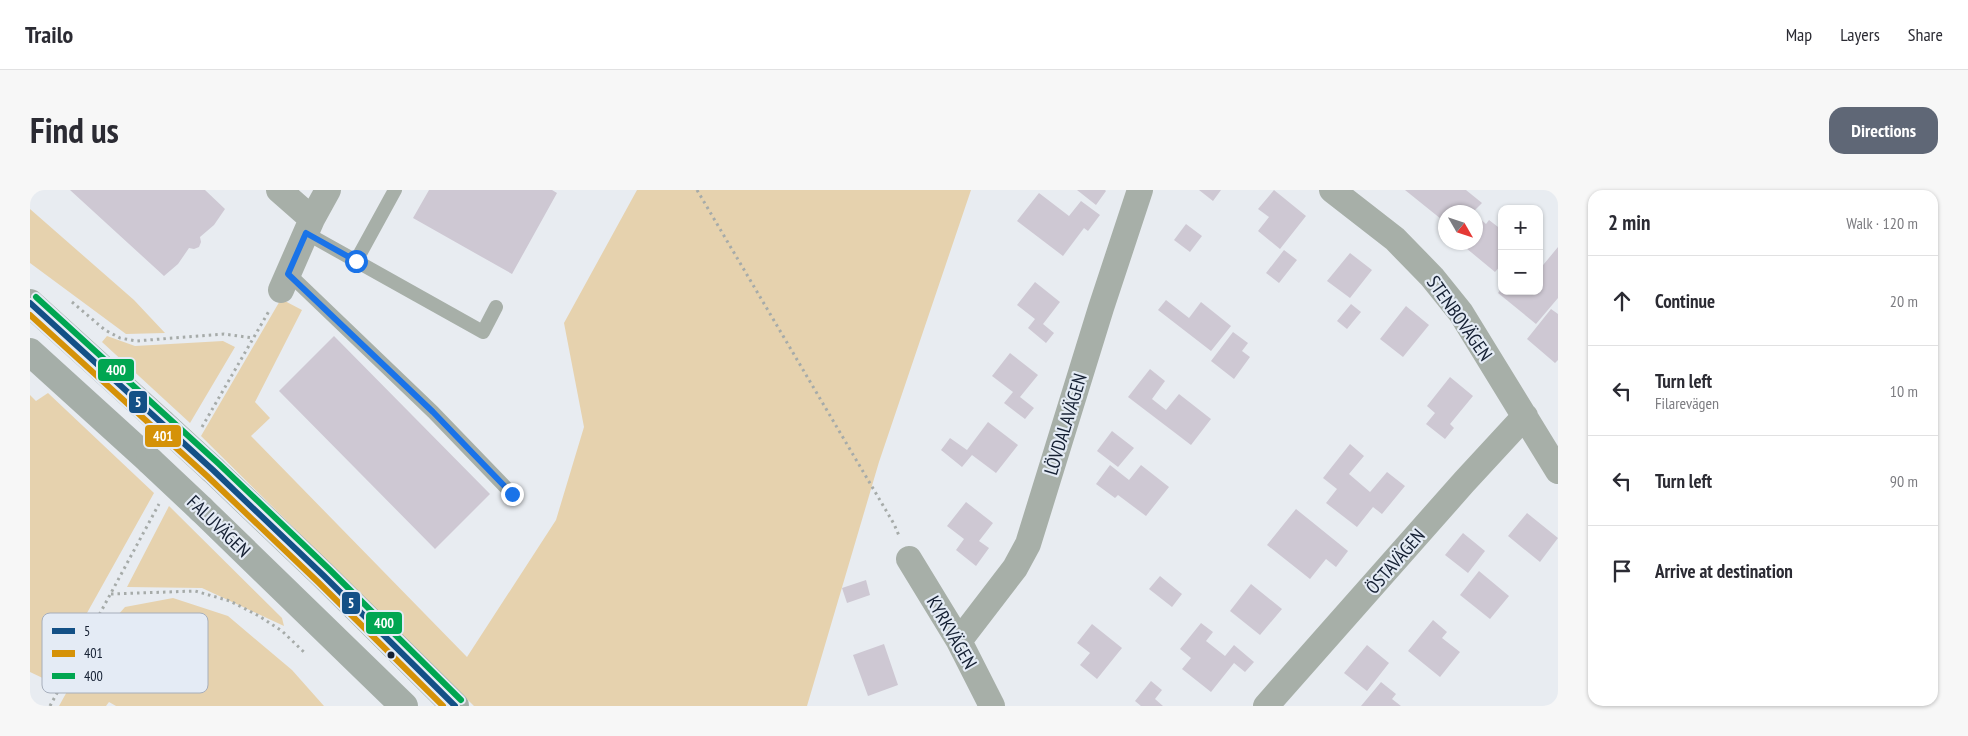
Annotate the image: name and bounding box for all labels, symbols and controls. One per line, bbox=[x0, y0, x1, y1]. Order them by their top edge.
text: Trailo bbox=[25, 19, 73, 50]
text: Map bbox=[1786, 23, 1812, 46]
text: Layers bbox=[1840, 23, 1880, 46]
text: Share bbox=[1908, 23, 1943, 46]
text: Find us bbox=[30, 107, 119, 153]
button: Directions bbox=[1829, 107, 1938, 154]
north arrow bbox=[1438, 205, 1483, 250]
map controls bbox=[1498, 205, 1543, 295]
button: + bbox=[1498, 205, 1543, 250]
text: 2 min bbox=[1608, 209, 1650, 236]
text: Walk · 120 m bbox=[1846, 213, 1918, 233]
route start bbox=[345, 250, 368, 273]
button: − bbox=[1498, 250, 1543, 295]
street label: STENBOVÄGEN bbox=[1422, 271, 1498, 365]
icon: ahead bbox=[1608, 287, 1636, 315]
text: Continue bbox=[1655, 289, 1715, 313]
text: 20 m bbox=[1890, 291, 1918, 311]
line badge: 400 bbox=[97, 358, 135, 382]
text: 400 bbox=[106, 361, 126, 379]
text: Turn left bbox=[1655, 369, 1712, 393]
street label: LÖVDALAVÄGEN bbox=[1038, 370, 1092, 478]
icon: left bbox=[1608, 377, 1636, 405]
text: 10 m bbox=[1890, 381, 1918, 401]
line badge: 5 bbox=[128, 390, 148, 414]
text: 5 bbox=[135, 393, 141, 411]
text: Filarevägen bbox=[1655, 393, 1719, 413]
line badge: 401 bbox=[144, 424, 182, 448]
text: 401 bbox=[153, 427, 173, 445]
icon: left bbox=[1608, 467, 1636, 495]
text: Turn left bbox=[1655, 469, 1712, 493]
text: 90 m bbox=[1890, 471, 1918, 491]
route end bbox=[501, 483, 524, 506]
street label: FALUVÄGEN bbox=[182, 490, 256, 562]
street label: ÖSTAVÄGEN bbox=[1360, 523, 1430, 599]
icon: arrive bbox=[1608, 557, 1636, 585]
text: Arrive at destination bbox=[1655, 559, 1793, 583]
line badge: 5 bbox=[341, 591, 361, 615]
street label: KYRKVÄGEN bbox=[922, 591, 982, 673]
text: 5 bbox=[348, 594, 354, 612]
line badge: 400 bbox=[365, 611, 403, 635]
legend bbox=[42, 613, 208, 693]
text: 400 bbox=[374, 614, 394, 632]
text: 5 bbox=[84, 622, 90, 640]
text: 401 bbox=[84, 644, 103, 662]
unlabelled marker bbox=[386, 650, 396, 660]
text: 400 bbox=[84, 667, 103, 685]

